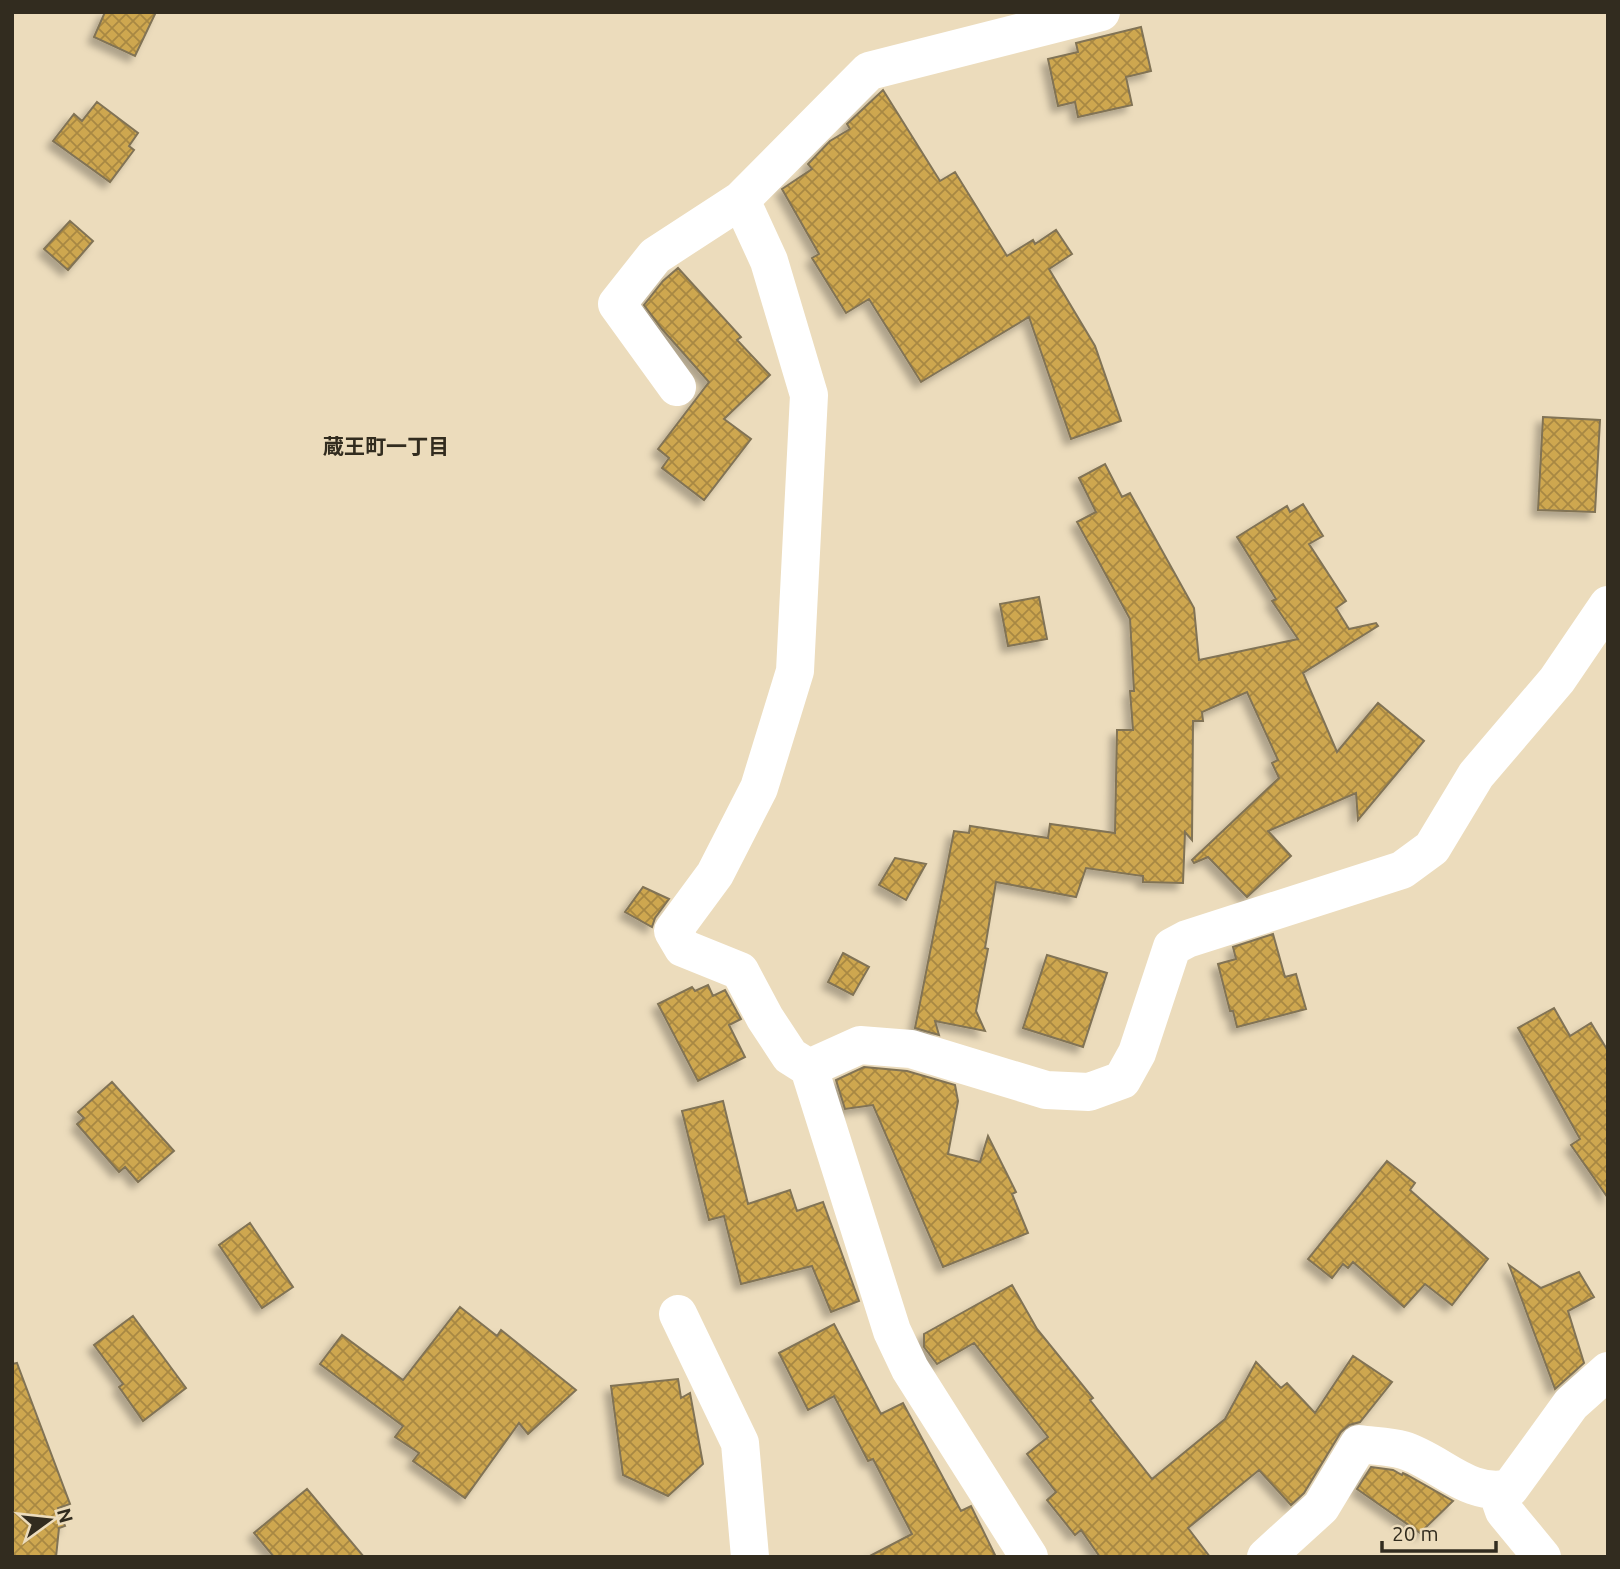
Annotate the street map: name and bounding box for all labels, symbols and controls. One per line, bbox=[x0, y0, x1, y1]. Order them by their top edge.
district label: 蔵王町一丁目 bbox=[323, 434, 449, 458]
north arrow bbox=[14, 1485, 84, 1555]
text: N bbox=[53, 1506, 78, 1525]
scale bar bbox=[1382, 1510, 1496, 1554]
text: 20 m bbox=[1392, 1521, 1439, 1545]

